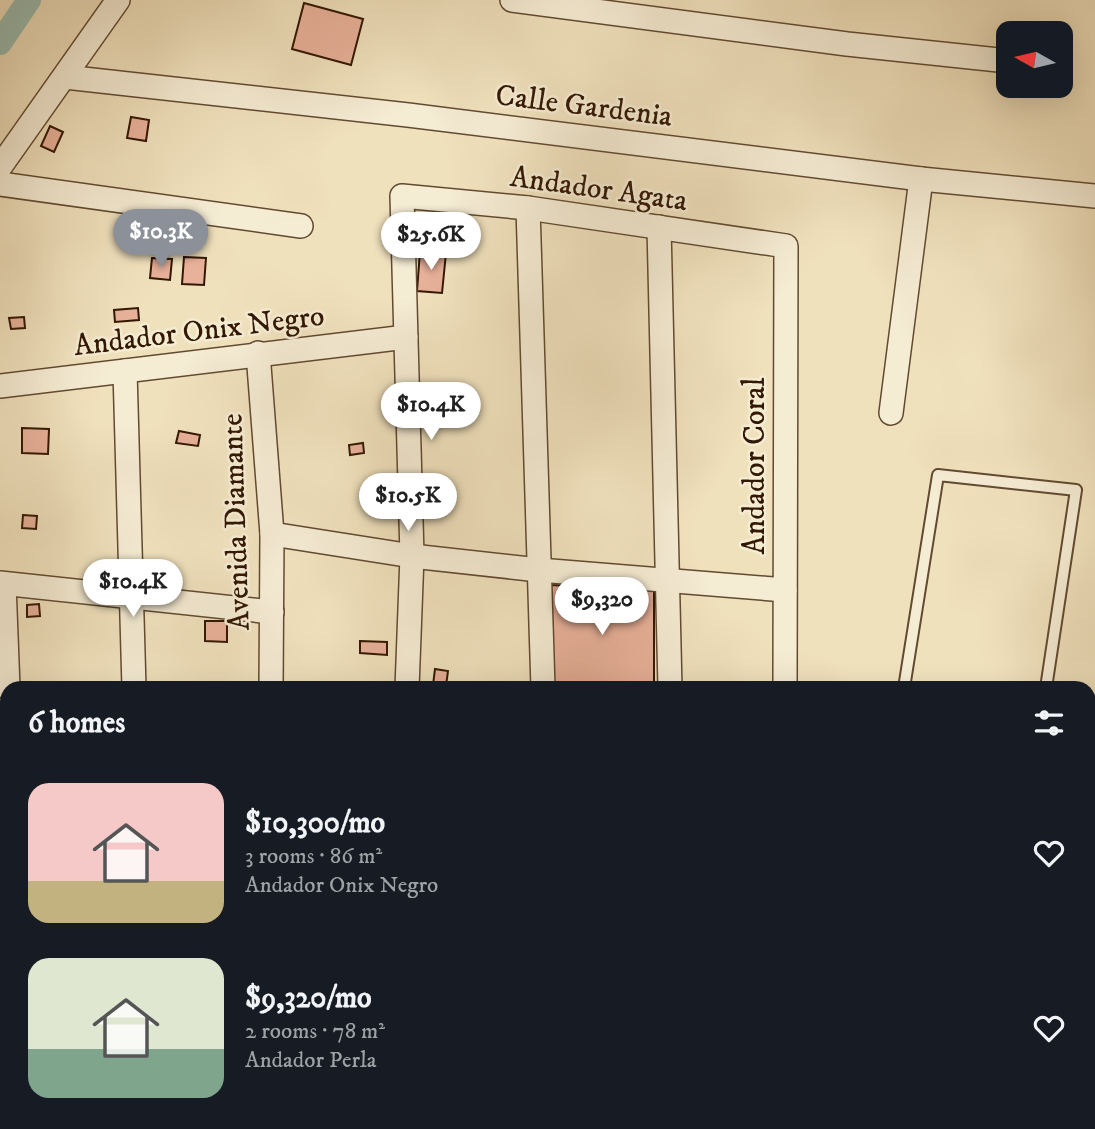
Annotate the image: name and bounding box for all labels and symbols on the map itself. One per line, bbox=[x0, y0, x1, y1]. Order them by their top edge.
north arrow bbox=[996, 21, 1073, 98]
street label: Calle Gardenia bbox=[493, 77, 675, 136]
street label: Andador Agata bbox=[508, 159, 690, 220]
pin: $10.3K bbox=[104, 210, 218, 269]
pin: $25.6K bbox=[374, 212, 488, 272]
street label: Andador Onix Negro bbox=[72, 298, 327, 365]
street label: Andador Coral bbox=[737, 378, 774, 554]
pin: $10.4K bbox=[374, 382, 488, 442]
street label: Avenida Diamante bbox=[214, 413, 259, 631]
pin: $10.5K bbox=[351, 474, 465, 533]
pin: $10.4K bbox=[76, 560, 190, 619]
pin: $9,320 bbox=[545, 578, 659, 637]

